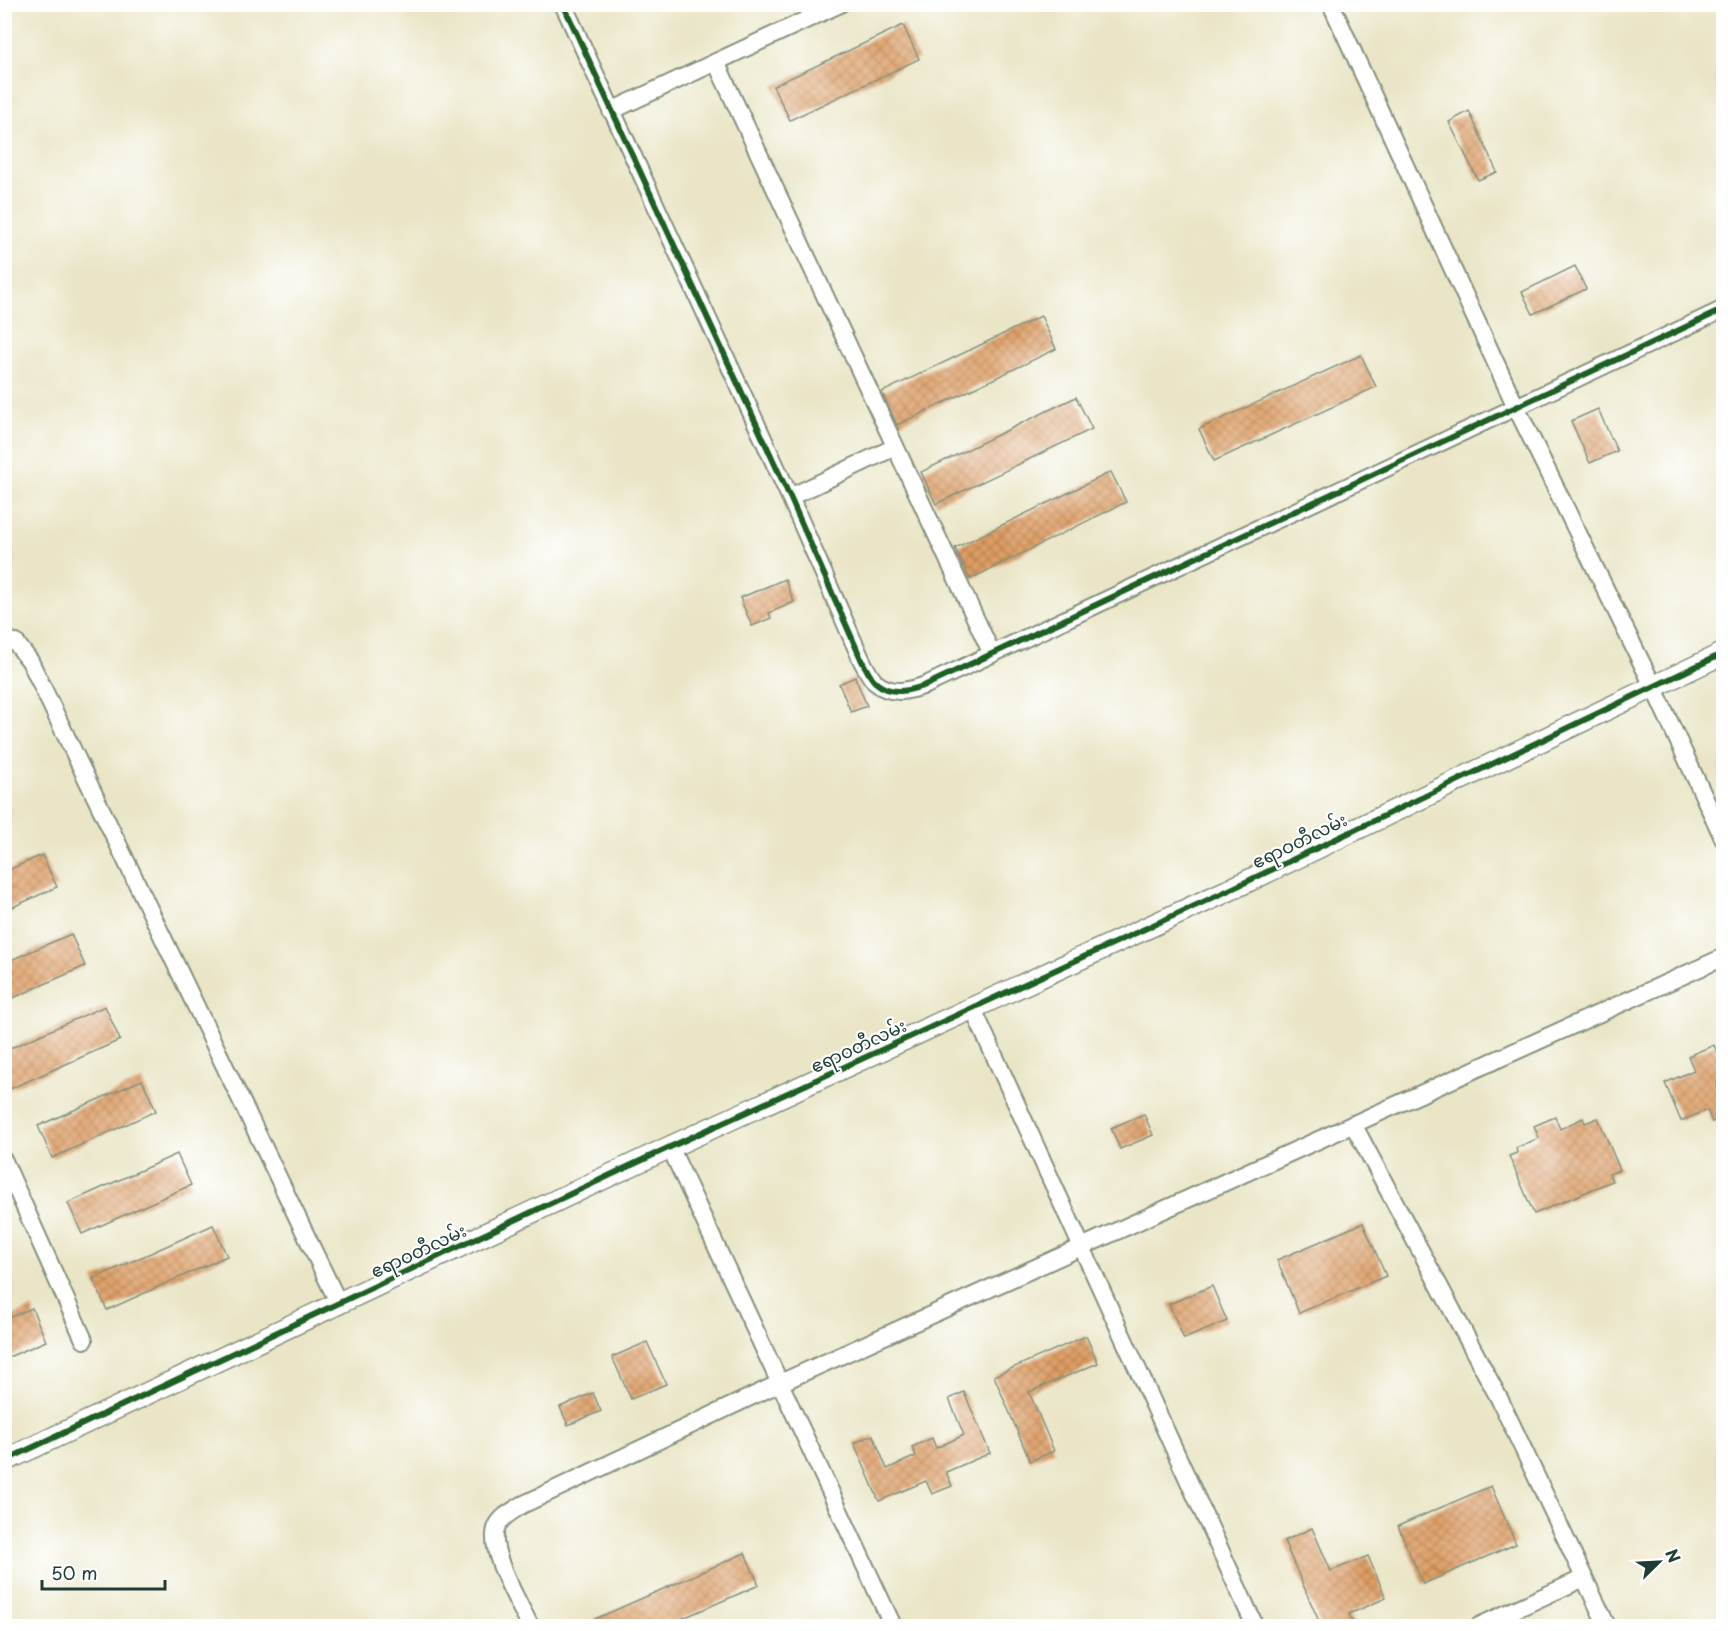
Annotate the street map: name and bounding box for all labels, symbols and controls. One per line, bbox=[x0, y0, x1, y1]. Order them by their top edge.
street label: ဧရာဝတီလမ်း bbox=[1247, 805, 1353, 877]
street label: ဧရာဝတီလမ်း bbox=[806, 1011, 912, 1082]
street label: ဧရာဝတီလမ်း bbox=[366, 1216, 472, 1287]
north arrow bbox=[1629, 1532, 1689, 1592]
text: N bbox=[1660, 1545, 1687, 1566]
scale bar bbox=[42, 1553, 165, 1591]
text: 50 m bbox=[51, 1559, 98, 1586]

